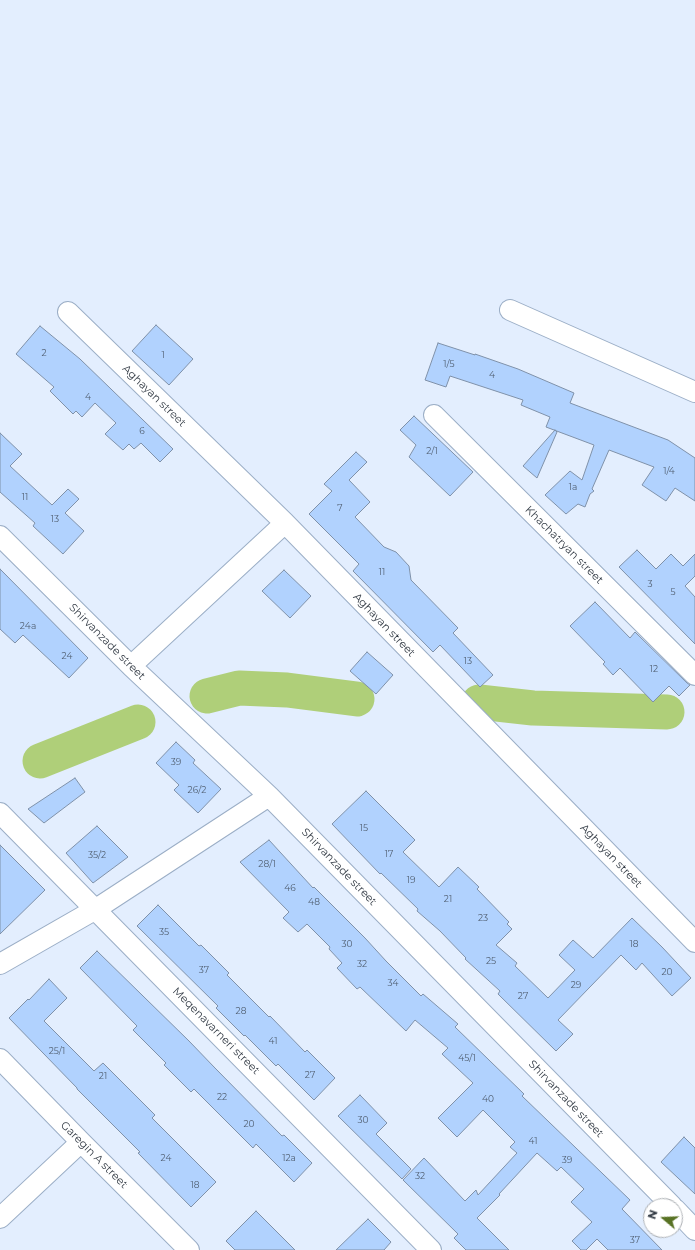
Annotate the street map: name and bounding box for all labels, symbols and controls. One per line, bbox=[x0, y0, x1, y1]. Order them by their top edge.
house number: 2 bbox=[41, 348, 47, 358]
house number: 1 bbox=[161, 350, 165, 360]
house number: 1/5 bbox=[443, 359, 455, 369]
street label: Aghayan street bbox=[119, 362, 189, 430]
house number: 4 bbox=[489, 370, 495, 380]
house number: 4 bbox=[85, 392, 91, 402]
house number: 6 bbox=[139, 426, 145, 436]
house number: 2/1 bbox=[426, 446, 438, 456]
house number: 1/4 bbox=[663, 466, 675, 476]
house number: 1a bbox=[569, 482, 577, 492]
house number: 11 bbox=[22, 492, 28, 502]
house number: 7 bbox=[337, 503, 343, 513]
street label: Khachatryan street bbox=[522, 503, 606, 587]
house number: 13 bbox=[51, 514, 59, 524]
house number: 11 bbox=[379, 567, 385, 577]
house number: 3 bbox=[647, 579, 653, 589]
house number: 5 bbox=[670, 587, 676, 597]
street label: Aghayan street bbox=[350, 590, 418, 660]
street label: Shirvanzade street bbox=[66, 601, 148, 683]
house number: 24a bbox=[20, 621, 36, 631]
house number: 24 bbox=[62, 651, 72, 661]
house number: 13 bbox=[464, 656, 472, 666]
house number: 12 bbox=[650, 664, 658, 674]
house number: 39 bbox=[171, 757, 181, 767]
house number: 26/2 bbox=[188, 785, 206, 795]
street label: Aghayan street bbox=[577, 821, 645, 891]
house number: 15 bbox=[360, 823, 368, 833]
street label: Shirvanzade street bbox=[299, 826, 379, 908]
house number: 17 bbox=[385, 849, 393, 859]
house number: 35/2 bbox=[88, 850, 106, 860]
house number: 28/1 bbox=[258, 859, 276, 869]
house number: 19 bbox=[407, 875, 415, 885]
house number: 46 bbox=[284, 883, 296, 893]
house number: 21 bbox=[444, 894, 452, 904]
house number: 48 bbox=[308, 897, 320, 907]
house number: 23 bbox=[478, 913, 488, 923]
house number: 35 bbox=[159, 927, 169, 937]
house number: 30 bbox=[341, 939, 353, 949]
house number: 18 bbox=[630, 939, 638, 949]
house number: 25 bbox=[486, 956, 496, 966]
house number: 32 bbox=[357, 959, 367, 969]
house number: 37 bbox=[199, 965, 209, 975]
house number: 20 bbox=[661, 967, 673, 977]
house number: 34 bbox=[387, 978, 399, 988]
house number: 29 bbox=[571, 980, 581, 990]
street label: Meqenavarneri street bbox=[170, 985, 262, 1077]
house number: 27 bbox=[518, 991, 528, 1001]
house number: 28 bbox=[236, 1006, 246, 1016]
house number: 41 bbox=[269, 1036, 277, 1046]
house number: 25/1 bbox=[49, 1046, 65, 1056]
house number: 45/1 bbox=[458, 1053, 476, 1063]
street label: Shirvanzade street bbox=[526, 1058, 606, 1140]
house number: 27 bbox=[305, 1070, 315, 1080]
house number: 21 bbox=[99, 1071, 107, 1081]
house number: 22 bbox=[217, 1092, 227, 1102]
house number: 40 bbox=[482, 1094, 494, 1104]
house number: 30 bbox=[357, 1115, 369, 1125]
street label: Garegin A street bbox=[58, 1119, 130, 1191]
house number: 20 bbox=[243, 1119, 255, 1129]
house number: 41 bbox=[529, 1136, 537, 1146]
house number: 24 bbox=[161, 1153, 171, 1163]
house number: 12а bbox=[282, 1153, 296, 1163]
house number: 39 bbox=[562, 1155, 572, 1165]
house number: 32 bbox=[415, 1171, 425, 1181]
house number: 18 bbox=[191, 1180, 199, 1190]
north arrow bbox=[643, 1198, 683, 1238]
text: N bbox=[645, 1208, 661, 1221]
house number: 37 bbox=[630, 1235, 640, 1245]

